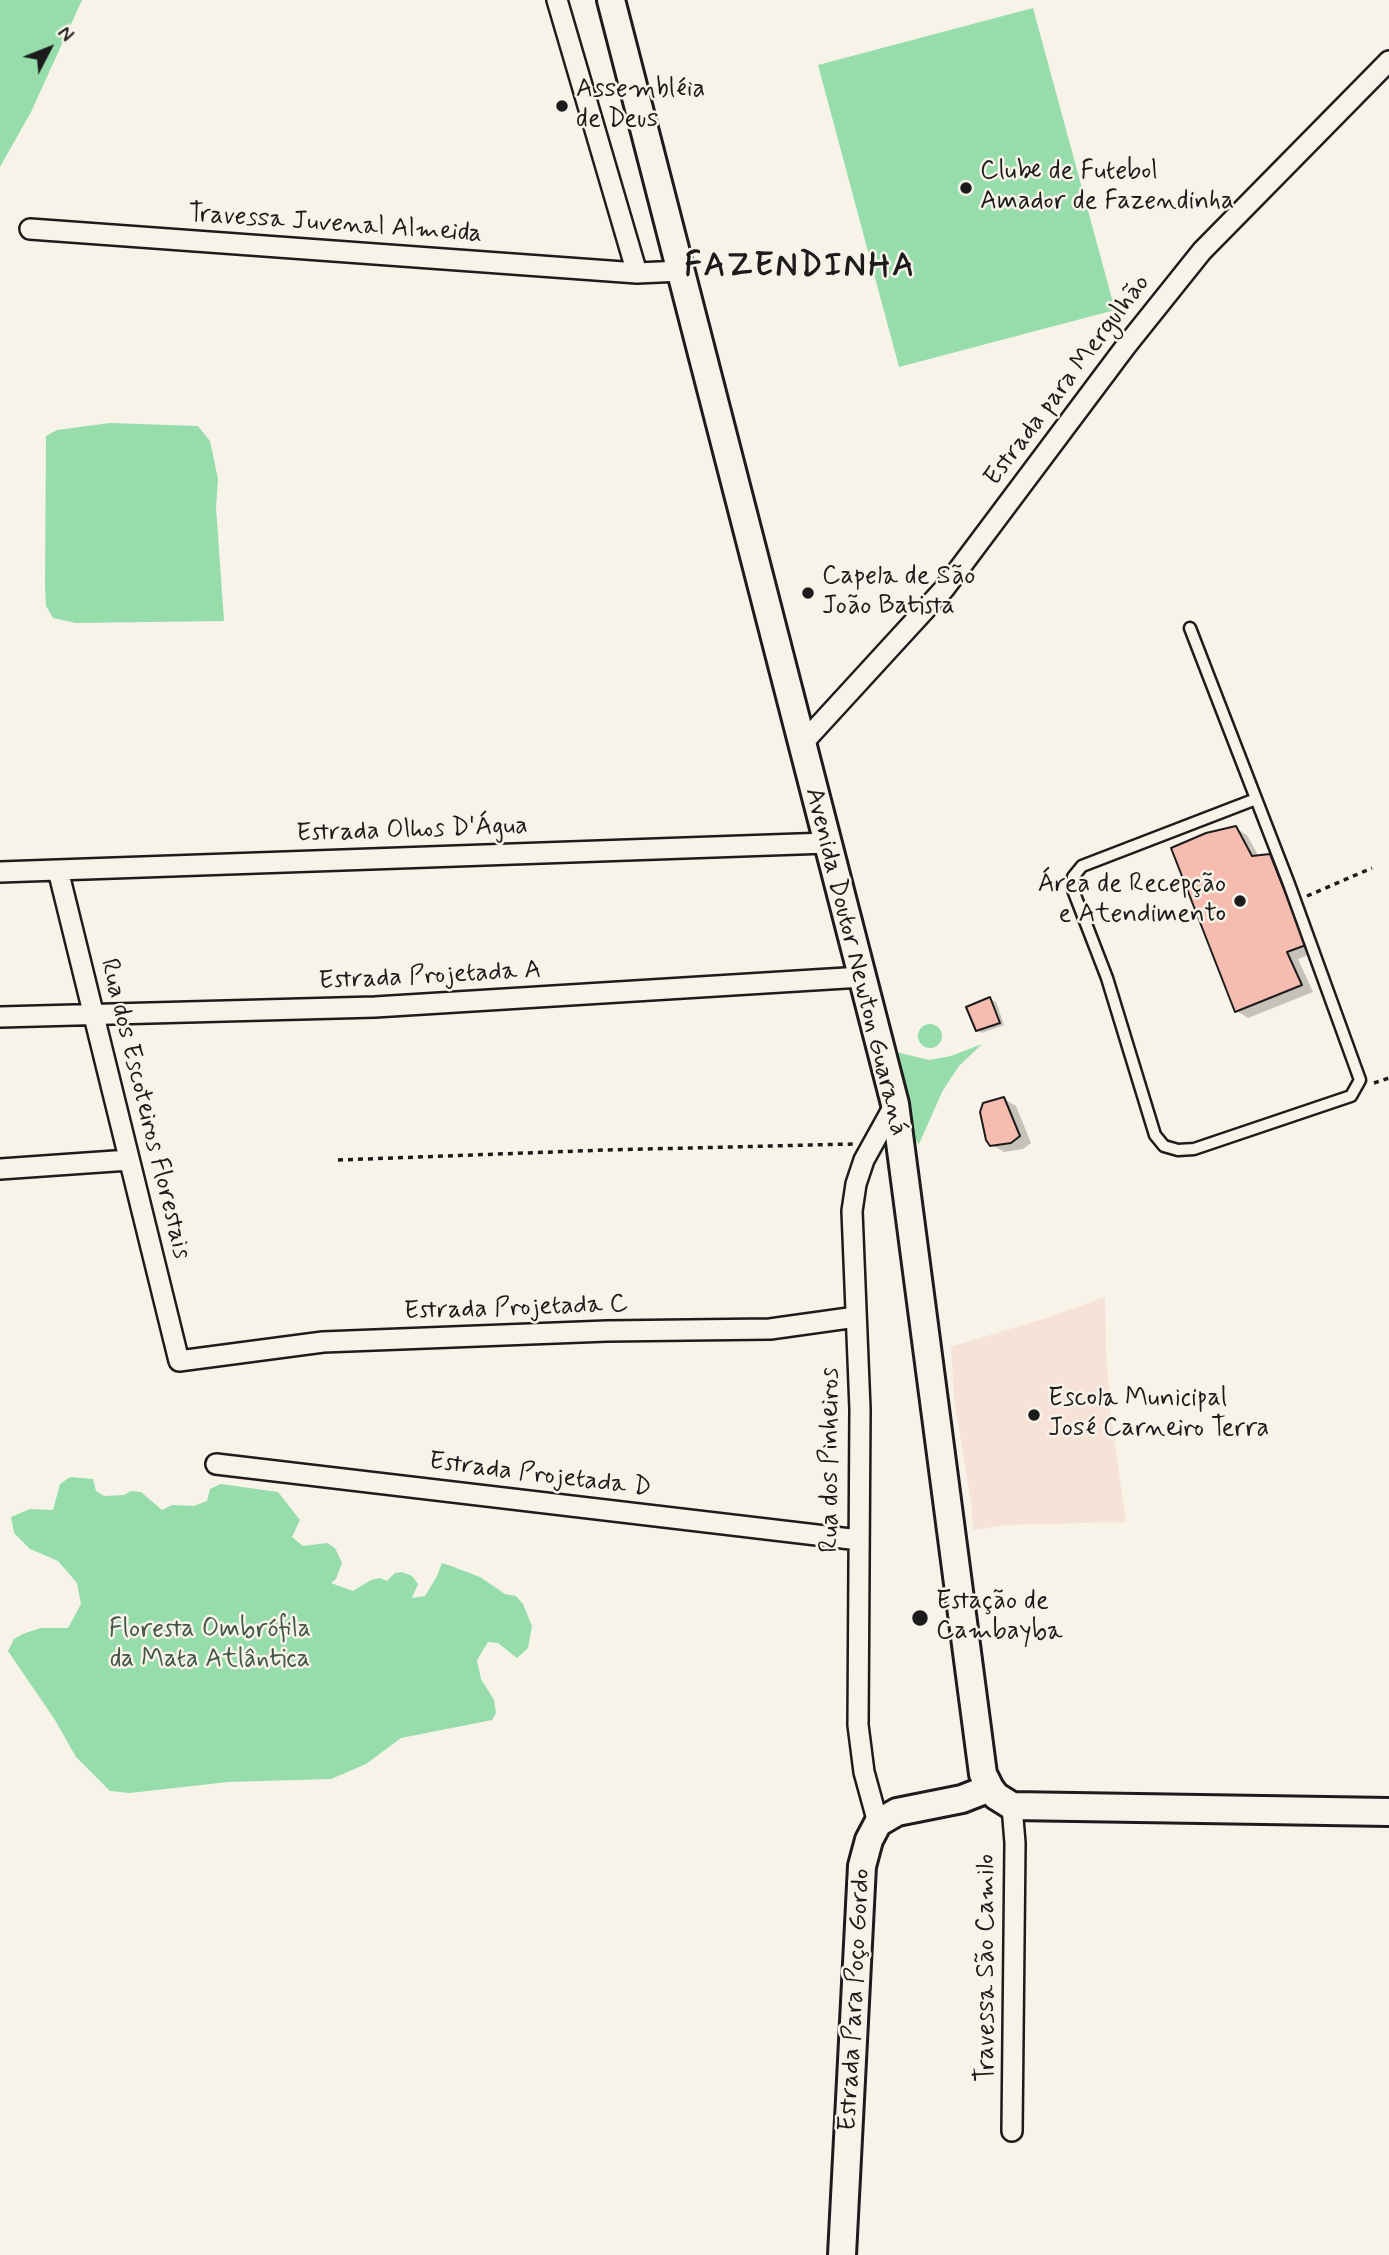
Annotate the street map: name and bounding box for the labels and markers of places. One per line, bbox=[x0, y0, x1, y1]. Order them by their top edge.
place label: Assembléia de Deus bbox=[576, 75, 705, 136]
marker: Assembléia de Deus bbox=[554, 98, 570, 114]
place label: Clube de Futebol Amador de Fazendinha bbox=[980, 157, 1234, 218]
marker: Clube de Futebol Amador de Fazendinha bbox=[958, 180, 974, 196]
place label: Capela de São João Batista bbox=[822, 562, 975, 624]
marker: Capela de São João Batista bbox=[800, 585, 816, 601]
place label: Área de Recepção e Atendimento bbox=[1038, 870, 1226, 931]
marker: Área de Recepção e Atendimento bbox=[1232, 893, 1248, 909]
place label: Escola Municipal José Carneiro Terra bbox=[1048, 1384, 1269, 1446]
marker: Escola Municipal José Carneiro Terra bbox=[1026, 1407, 1042, 1423]
place label: Estação de Cambayba bbox=[936, 1587, 1063, 1648]
marker: Estação de Cambayba bbox=[910, 1608, 930, 1628]

